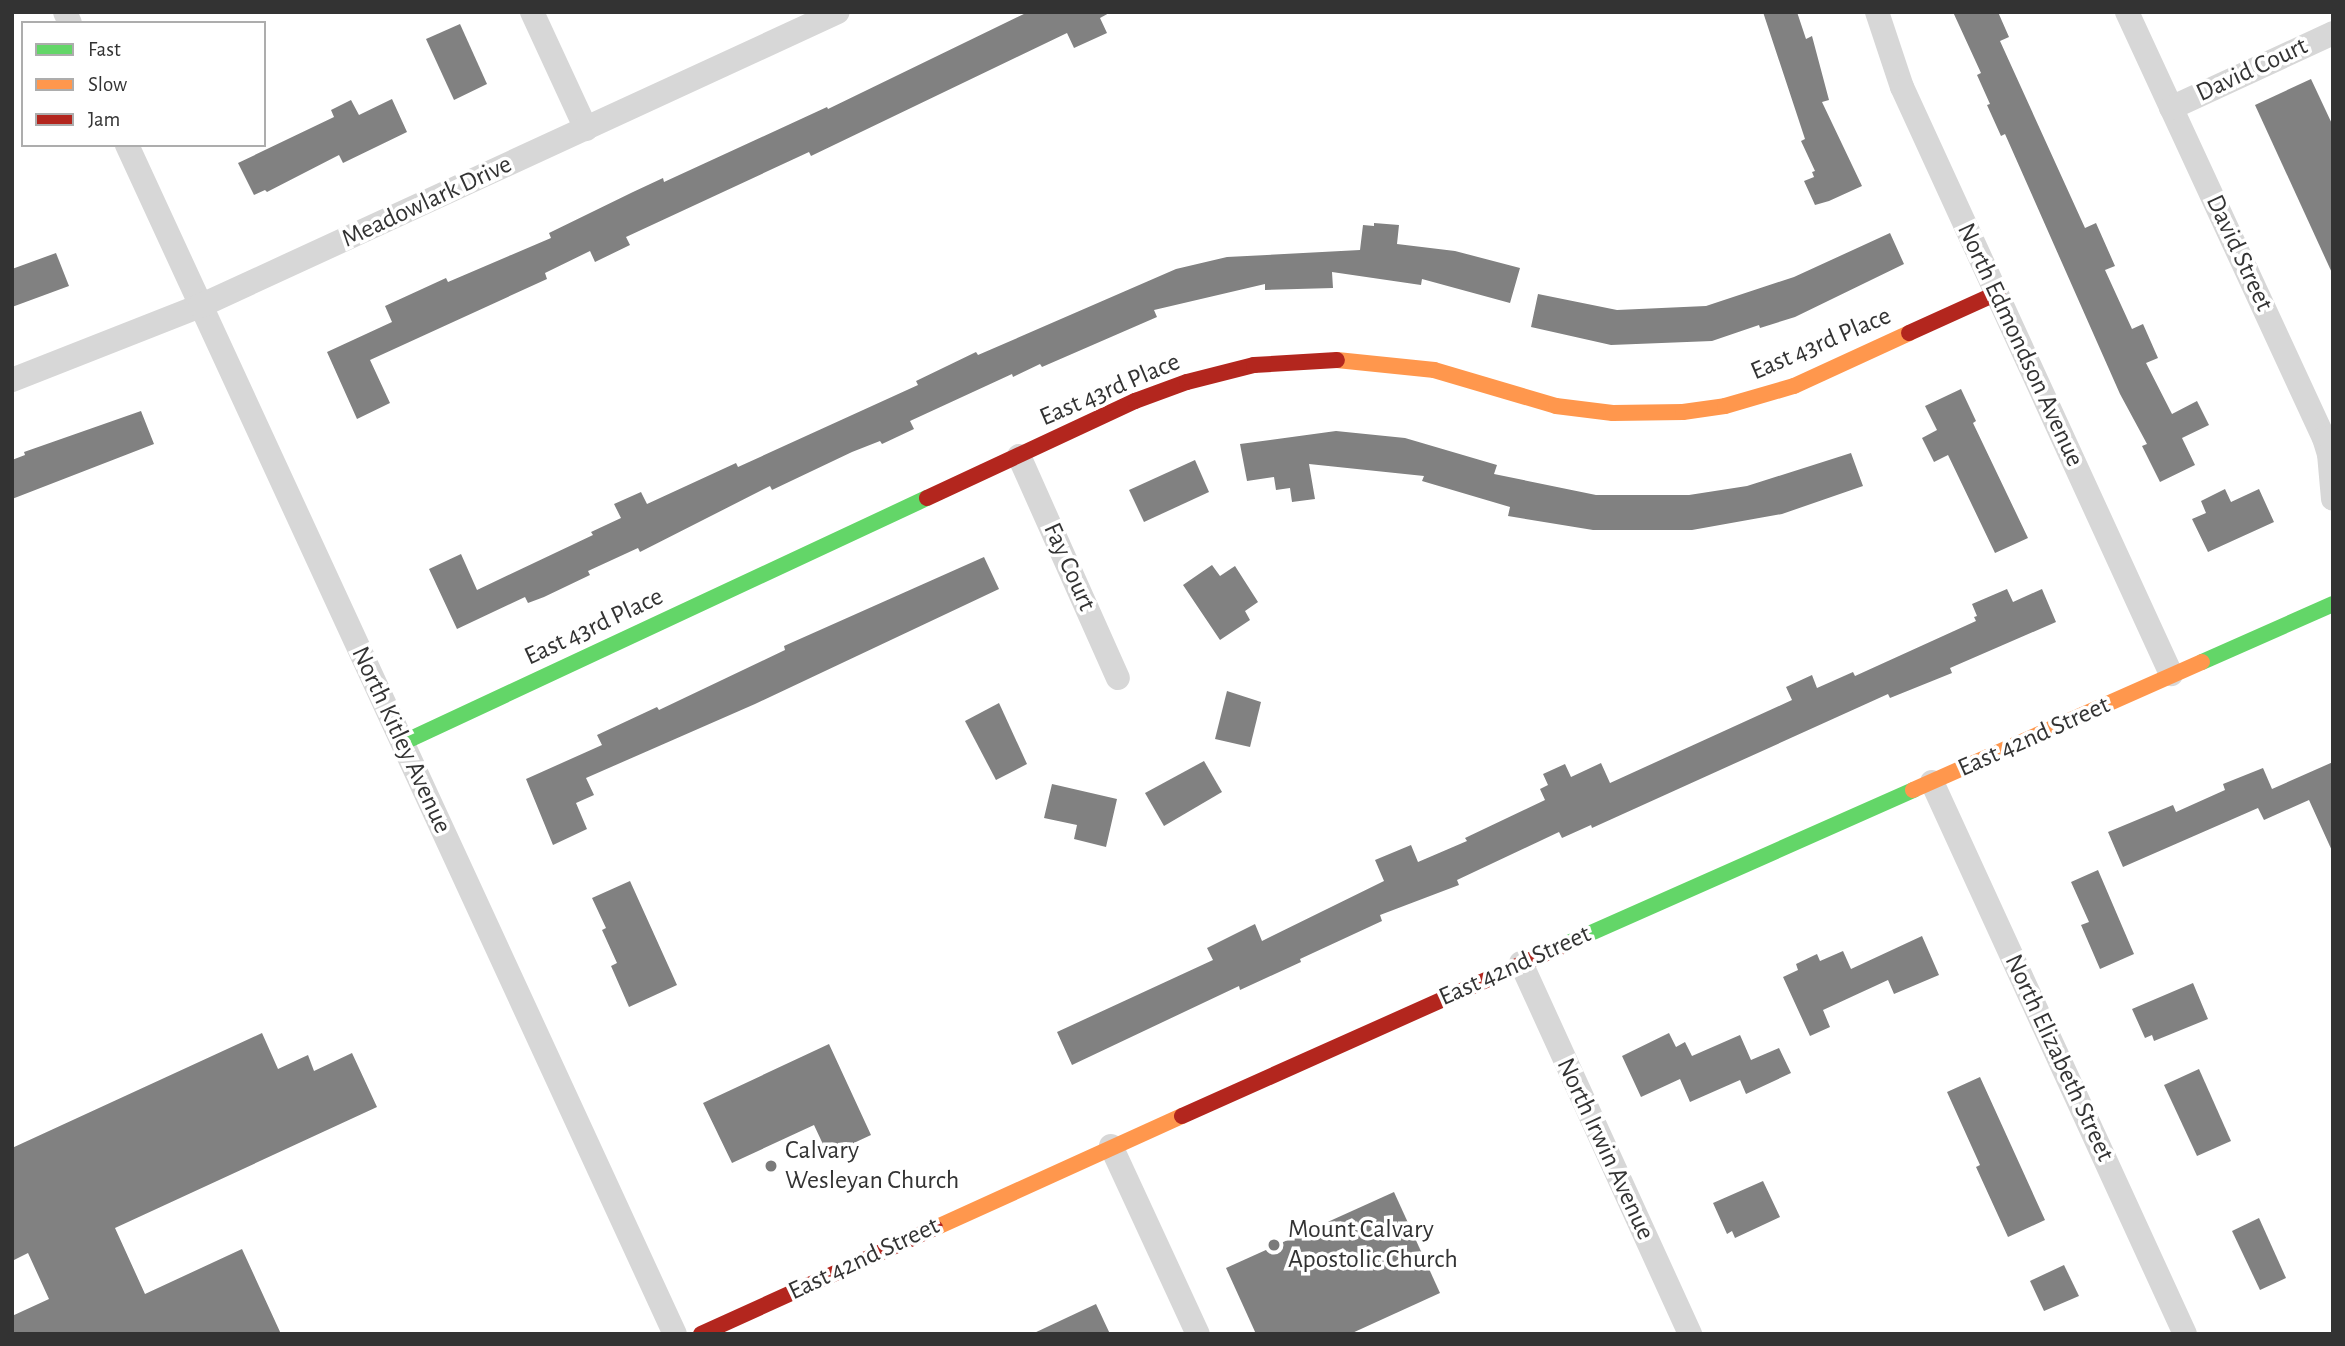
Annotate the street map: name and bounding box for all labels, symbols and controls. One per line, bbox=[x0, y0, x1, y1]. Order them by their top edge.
legend bbox=[21, 21, 266, 147]
street label: David Court bbox=[2191, 31, 2313, 109]
text: Fast bbox=[88, 39, 121, 60]
text: Slow bbox=[88, 74, 127, 95]
text: Jam bbox=[88, 109, 120, 130]
street label: Meadowlark Drive bbox=[337, 149, 517, 255]
street label: David Street bbox=[2199, 190, 2279, 316]
street label: North Edmondson Avenue bbox=[1950, 218, 2090, 472]
street label: East 43rd Place bbox=[1746, 300, 1896, 388]
street label: East 43rd Place bbox=[1035, 346, 1185, 434]
street label: Fay Court bbox=[1036, 518, 1102, 616]
street label: East 43rd Place bbox=[520, 581, 668, 673]
street label: North Kitley Avenue bbox=[344, 642, 458, 838]
street label: East 42nd Street bbox=[1953, 690, 2115, 784]
street label: East 42nd Street bbox=[1434, 919, 1596, 1013]
street label: North Elizabeth Street bbox=[1997, 950, 2121, 1166]
street label: North Irwin Avenue bbox=[1549, 1053, 1661, 1245]
place label: Calvary Wesleyan Church bbox=[785, 1135, 959, 1196]
marker: Calvary Wesleyan Church bbox=[763, 1158, 779, 1174]
street label: East 42nd Street bbox=[784, 1210, 944, 1308]
place label: Mount Calvary Apostolic Church bbox=[1288, 1214, 1458, 1276]
marker: Mount Calvary Apostolic Church bbox=[1266, 1237, 1282, 1253]

